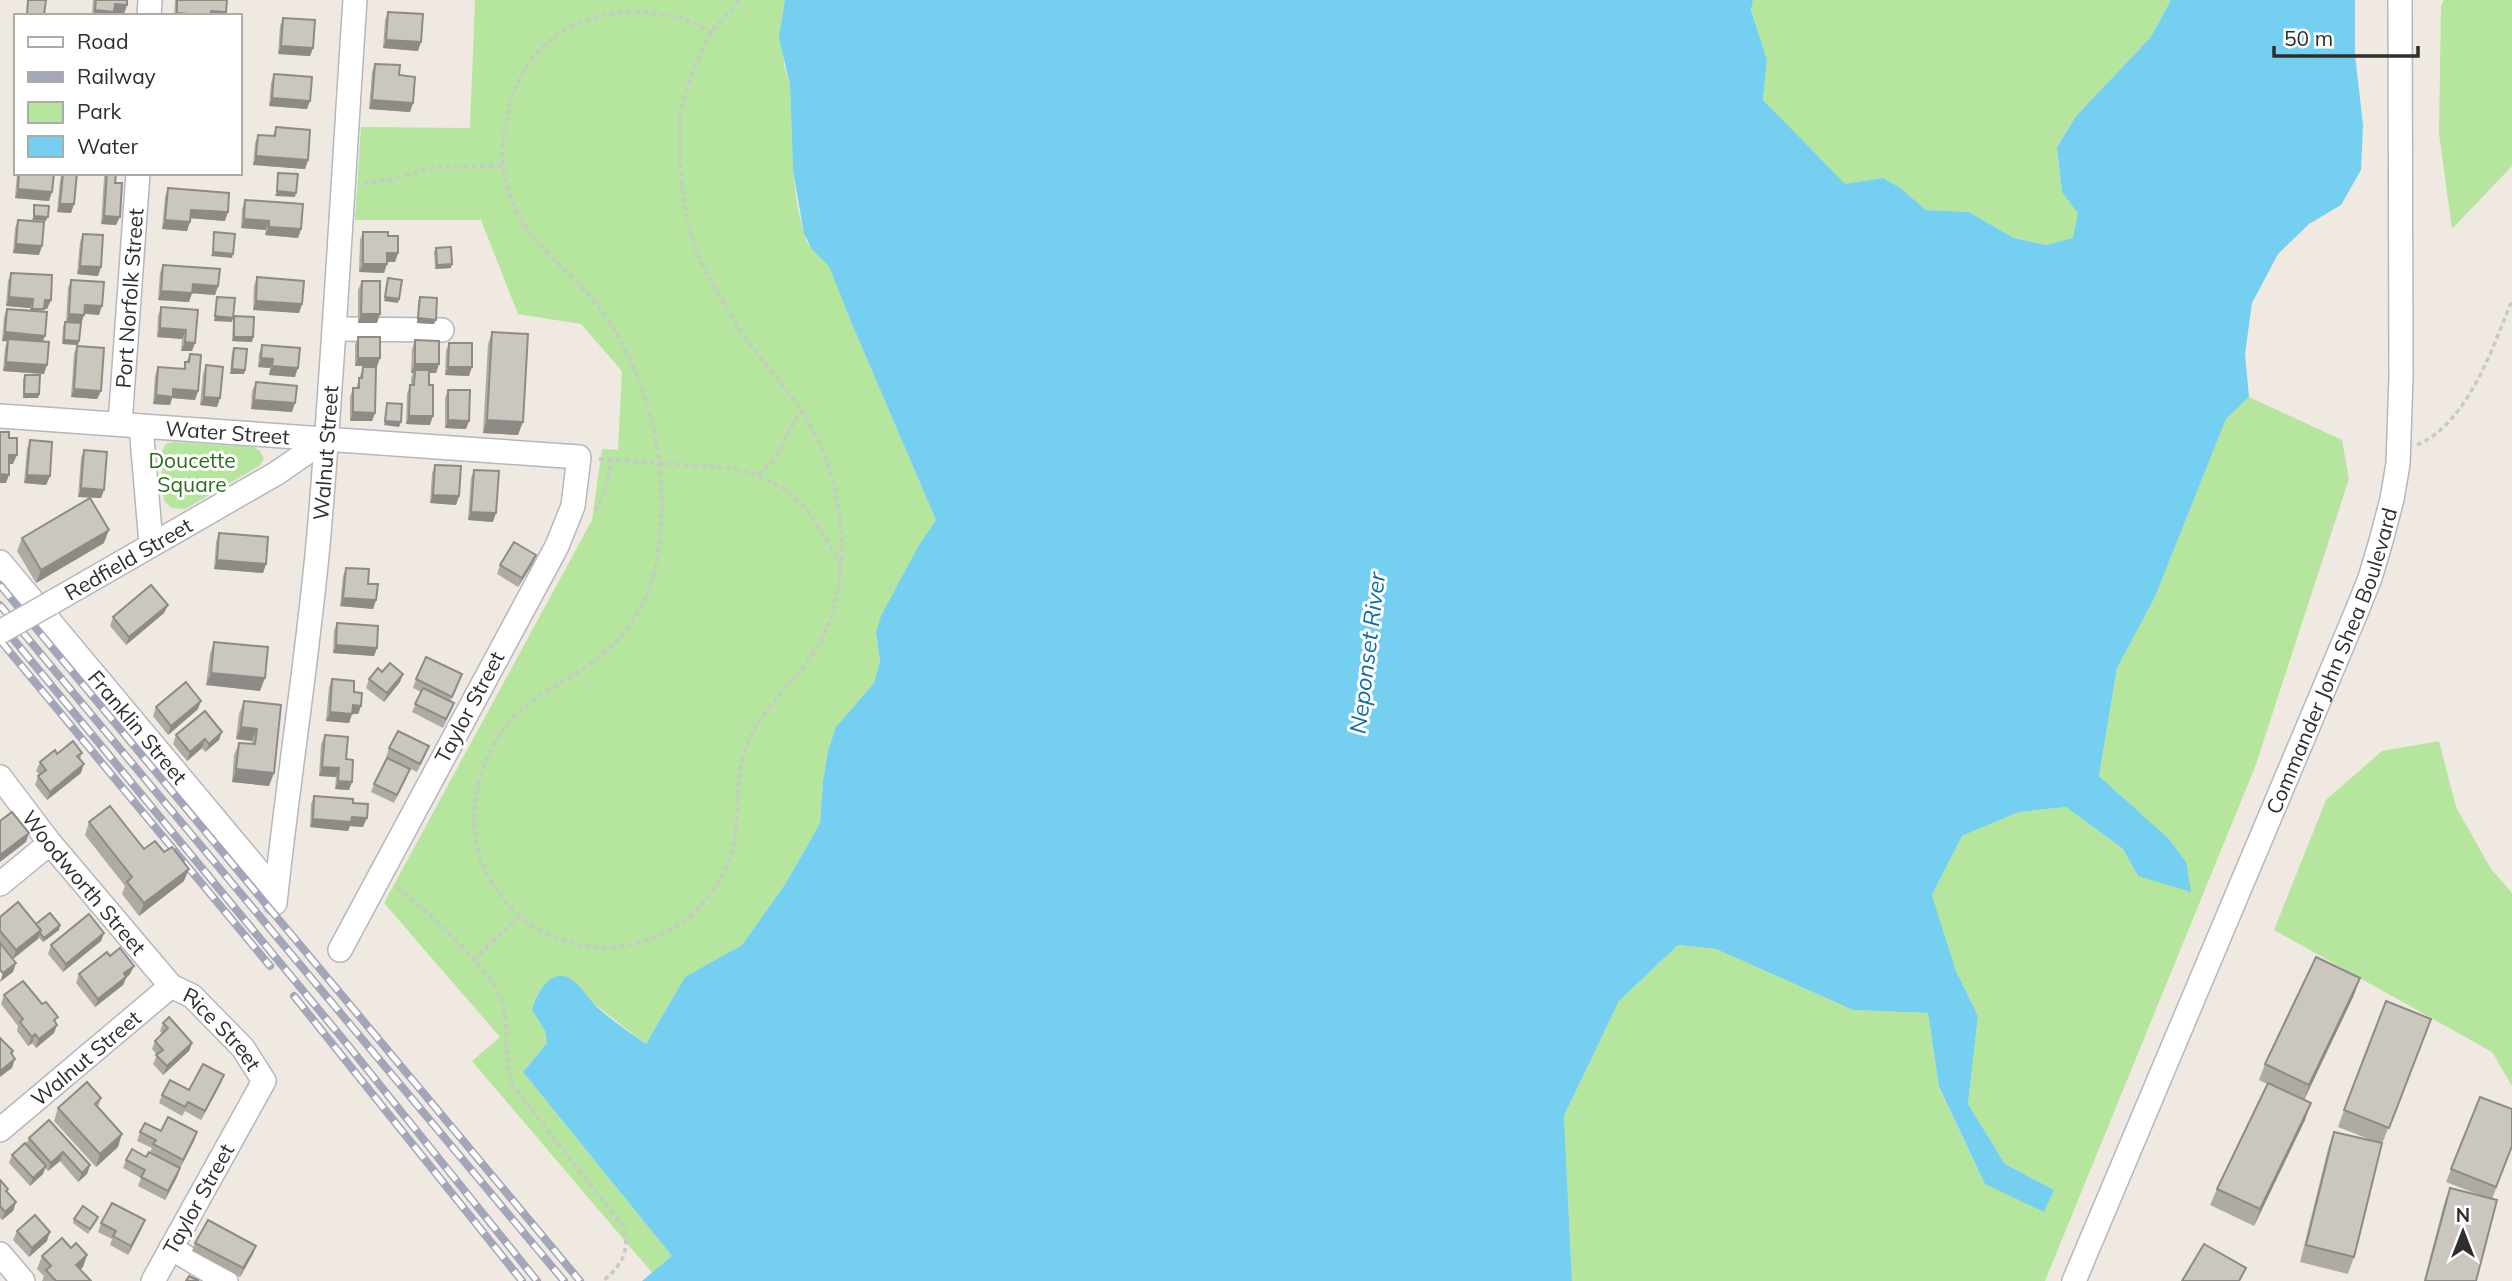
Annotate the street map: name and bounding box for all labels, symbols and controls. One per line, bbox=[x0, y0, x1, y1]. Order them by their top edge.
legend bbox=[14, 14, 242, 175]
scale bar bbox=[2274, 14, 2418, 58]
text: 50 m bbox=[2284, 25, 2333, 51]
text: Road bbox=[77, 28, 128, 54]
text: Railway bbox=[77, 63, 156, 89]
text: Park bbox=[77, 98, 121, 124]
text: Water bbox=[77, 133, 138, 159]
street label: Port Norfolk Street bbox=[110, 207, 148, 389]
street label: Walnut Street bbox=[307, 385, 343, 521]
street label: Water Street bbox=[164, 415, 291, 449]
park label: Doucette Square bbox=[148, 447, 236, 497]
street label: Commander John Shea Boulevard bbox=[2260, 505, 2402, 818]
street label: Redfield Street bbox=[60, 512, 197, 606]
water label: Neponset River bbox=[1343, 569, 1391, 735]
street label: Taylor Street bbox=[429, 647, 509, 767]
street label: Franklin Street bbox=[83, 665, 193, 789]
street label: Woodworth Street bbox=[17, 805, 152, 960]
street label: Rice Street bbox=[179, 981, 267, 1075]
street label: Walnut Street bbox=[26, 1004, 146, 1111]
street label: Taylor Street bbox=[157, 1139, 239, 1259]
north arrow bbox=[2428, 1197, 2498, 1267]
text: N bbox=[2456, 1203, 2470, 1227]

